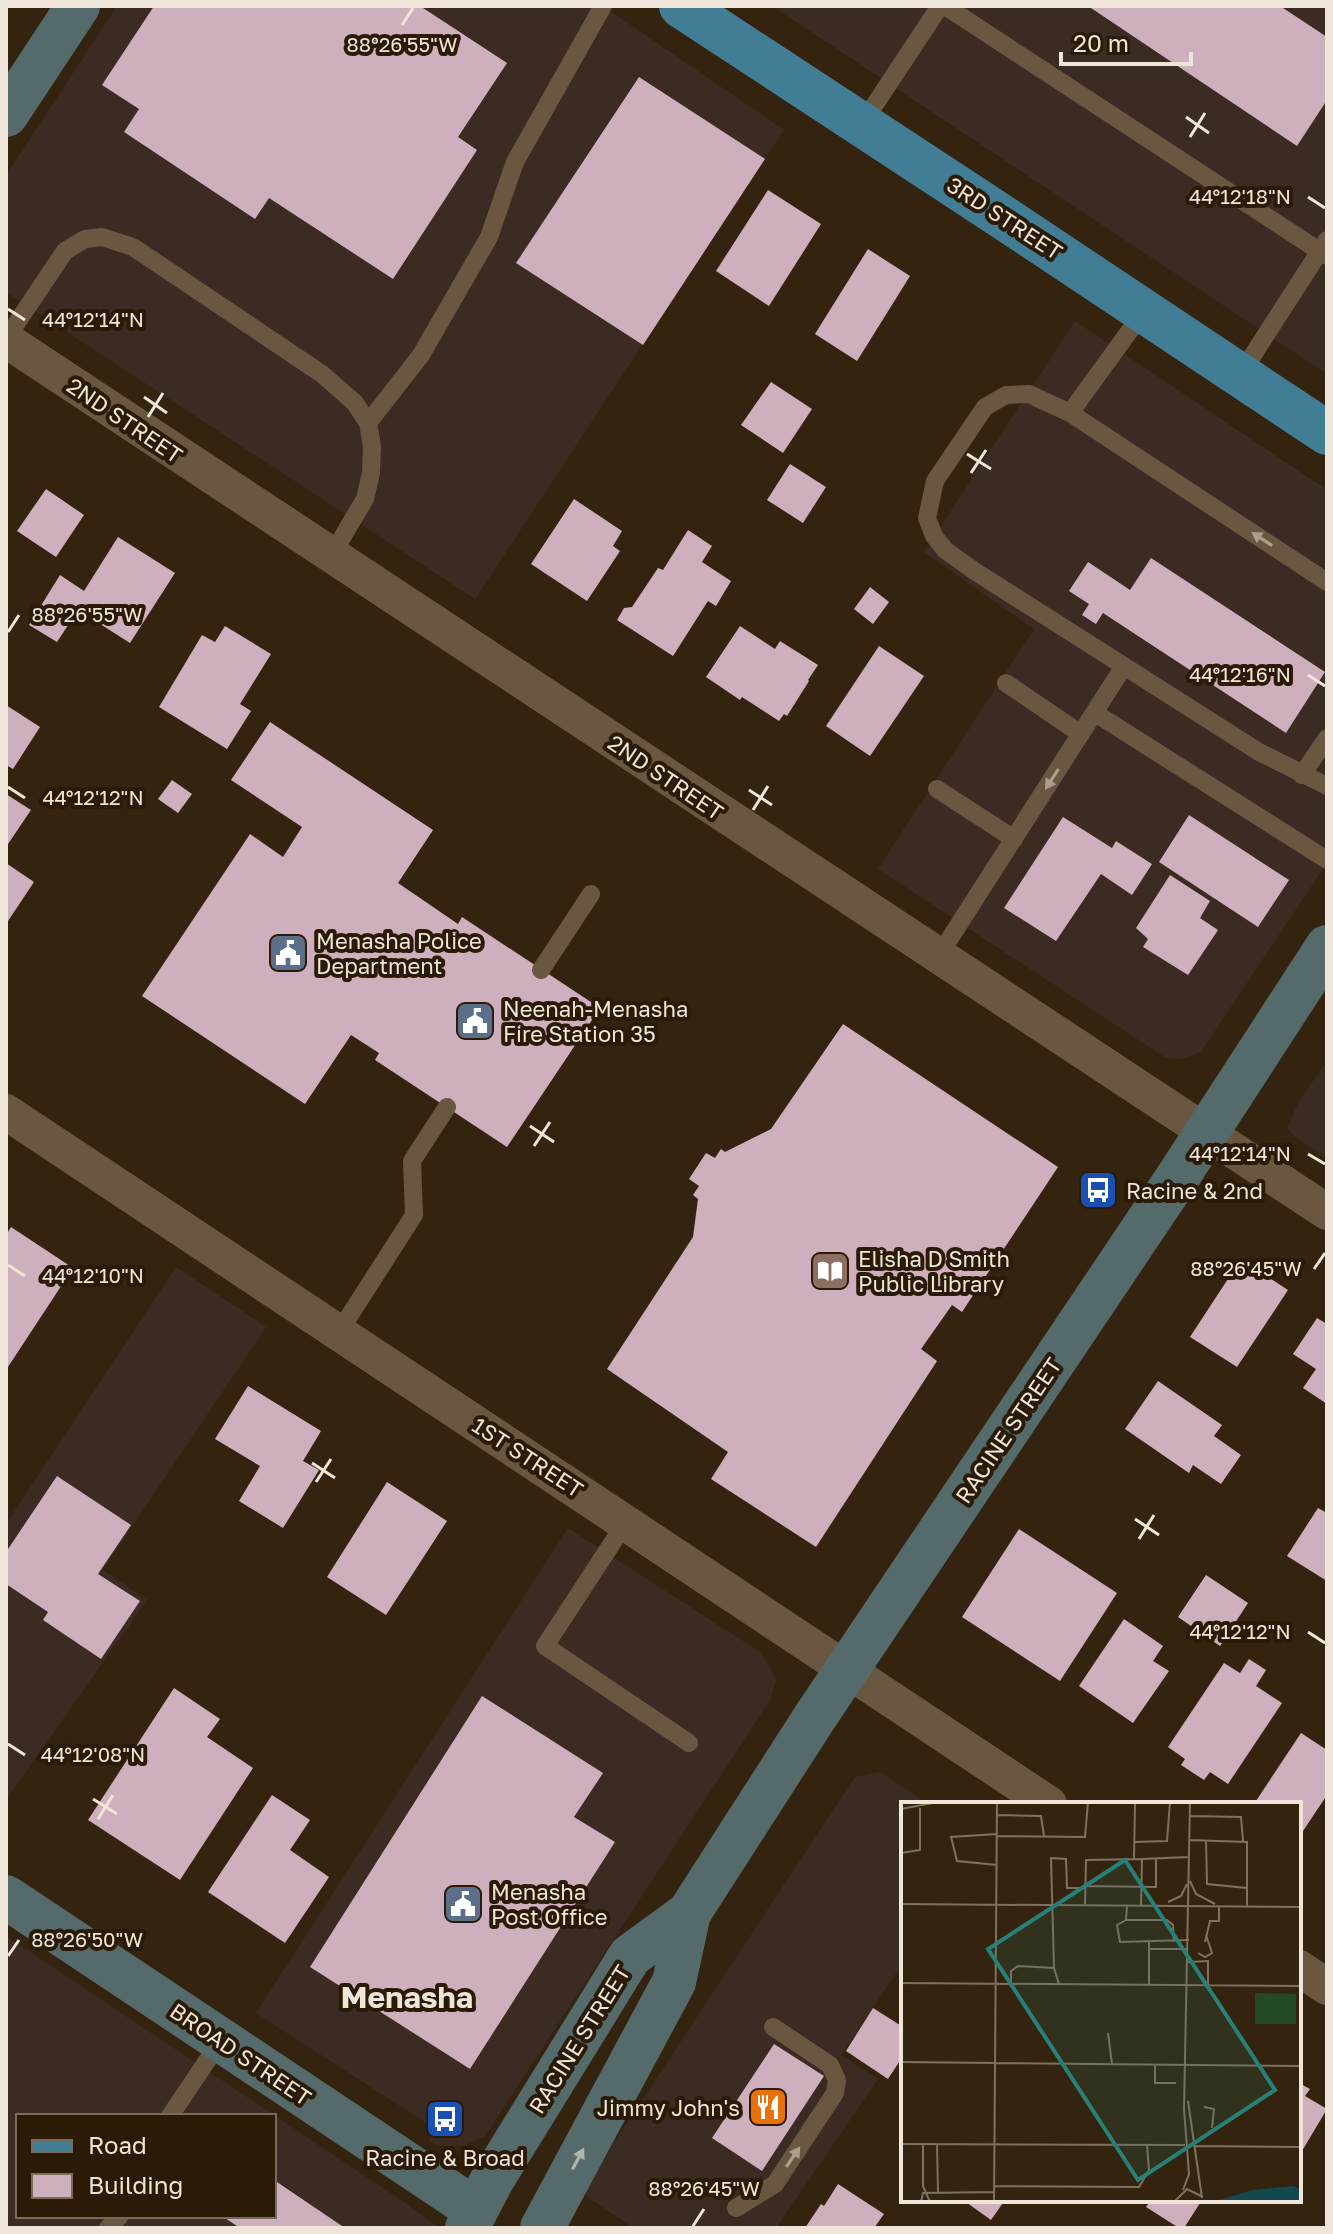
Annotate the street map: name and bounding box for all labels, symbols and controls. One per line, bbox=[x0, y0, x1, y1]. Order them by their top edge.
scale bar bbox=[1061, 16, 1191, 66]
text: 20 m bbox=[1073, 28, 1129, 57]
text: 88°26'55"W bbox=[347, 32, 457, 56]
street label: 3RD STREET bbox=[942, 171, 1068, 265]
text: 44°12'18"N bbox=[1189, 184, 1291, 208]
text: 44°12'14"N bbox=[42, 307, 144, 331]
street label: 2ND STREET bbox=[62, 371, 188, 469]
one-way arrow bbox=[1251, 532, 1273, 547]
text: 88°26'55"W bbox=[32, 602, 142, 626]
text: 44°12'16"N bbox=[1189, 662, 1291, 686]
street label: 2ND STREET bbox=[603, 728, 729, 826]
one-way arrow bbox=[1045, 768, 1060, 789]
text: 44°12'12"N bbox=[42, 785, 144, 809]
place label: Menasha Police Department bbox=[316, 927, 482, 979]
public building icon: Menasha Police Department bbox=[267, 932, 309, 974]
place label: Neenah-Menasha Fire Station 35 bbox=[503, 995, 688, 1047]
public building icon: Neenah-Menasha Fire Station 35 bbox=[454, 1000, 496, 1042]
text: 44°12'14"N bbox=[1189, 1141, 1291, 1165]
bus stop icon: Racine & 2nd bbox=[1077, 1169, 1119, 1211]
place label: Racine & 2nd bbox=[1126, 1177, 1263, 1204]
place label: Elisha D Smith Public Library bbox=[858, 1245, 1010, 1297]
library icon: Elisha D Smith Public Library bbox=[809, 1250, 851, 1292]
text: 88°26'45"W bbox=[1190, 1256, 1302, 1280]
text: 44°12'10"N bbox=[42, 1263, 144, 1287]
street label: RACINE STREET bbox=[949, 1352, 1067, 1508]
street label: 1ST STREET bbox=[467, 1411, 589, 1503]
text: 44°12'12"N bbox=[1189, 1619, 1291, 1643]
text: 44°12'08"N bbox=[41, 1742, 145, 1766]
inset map bbox=[901, 1802, 1301, 2202]
place label: Menasha Post Office bbox=[491, 1878, 608, 1930]
public building icon: Menasha Post Office bbox=[442, 1883, 484, 1925]
text: 88°26'50"W bbox=[31, 1927, 143, 1951]
street label: RACINE STREET bbox=[523, 1959, 636, 2118]
district label: Menasha bbox=[341, 1979, 473, 2015]
street label: BROAD STREET bbox=[165, 1997, 317, 2111]
restaurant icon: Jimmy John's bbox=[747, 2086, 789, 2128]
place label: Jimmy John's bbox=[597, 2094, 740, 2121]
bus stop icon: Racine & Broad bbox=[424, 2098, 466, 2140]
legend bbox=[16, 2114, 276, 2218]
text: Road bbox=[88, 2130, 147, 2159]
place label: Racine & Broad bbox=[365, 2144, 525, 2171]
one-way arrow bbox=[785, 2146, 799, 2168]
one-way arrow bbox=[571, 2148, 585, 2170]
text: Building bbox=[88, 2170, 183, 2199]
text: 88°26'45"W bbox=[648, 2176, 760, 2200]

